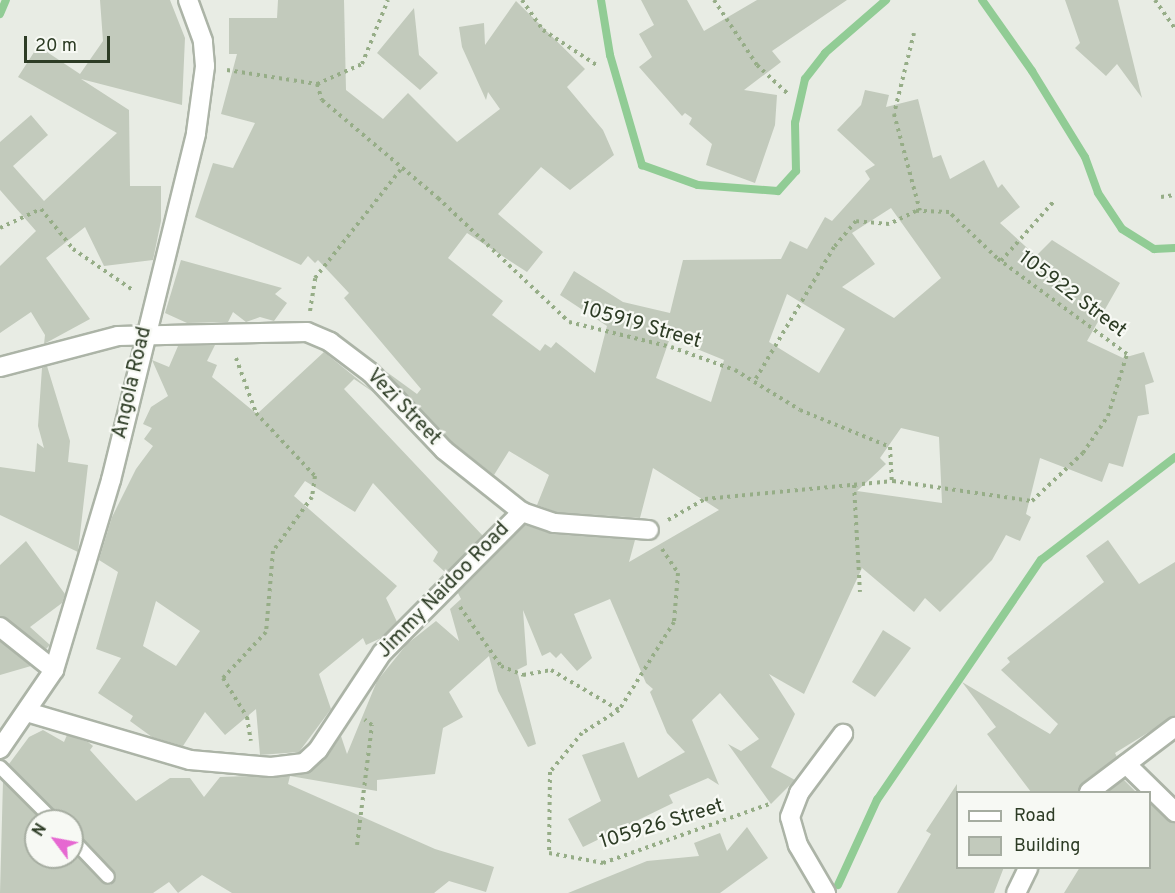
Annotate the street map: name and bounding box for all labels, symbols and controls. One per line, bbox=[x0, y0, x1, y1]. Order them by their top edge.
scale bar bbox=[27, 24, 112, 62]
text: 20 m bbox=[35, 35, 77, 58]
street label: 105922 Street bbox=[1013, 247, 1131, 343]
street label: 105919 Street bbox=[578, 297, 704, 355]
street label: Angola Road bbox=[108, 325, 158, 441]
street label: Vezi Street bbox=[361, 365, 445, 451]
street label: Jimmy Naidoo Road bbox=[373, 518, 515, 664]
legend bbox=[956, 791, 1151, 869]
street label: 105926 Street bbox=[597, 795, 727, 855]
text: Road bbox=[1014, 805, 1056, 828]
north arrow bbox=[24, 809, 84, 869]
text: N bbox=[29, 820, 52, 841]
text: Building bbox=[1014, 835, 1080, 858]

